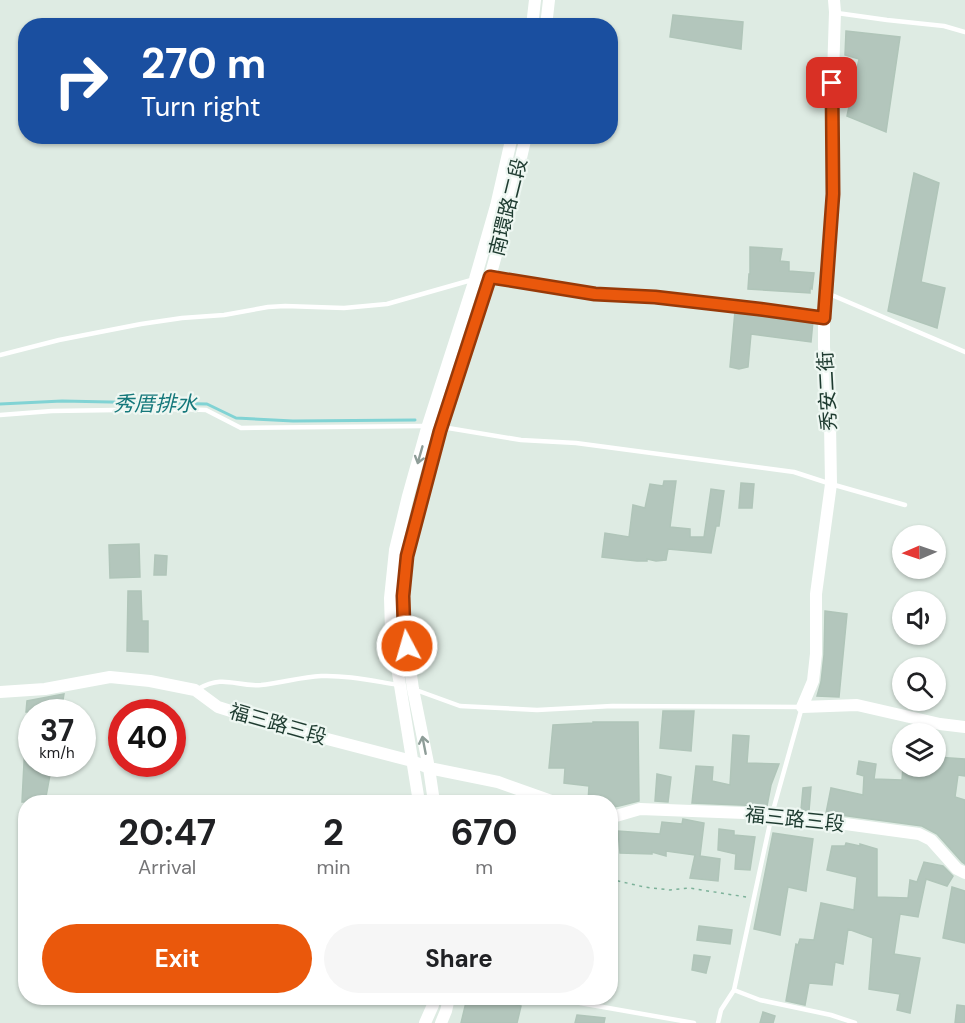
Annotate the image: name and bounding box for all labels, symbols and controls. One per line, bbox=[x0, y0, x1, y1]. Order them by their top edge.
text: 270 m bbox=[141, 36, 266, 91]
icon: right bbox=[42, 42, 120, 120]
pin bbox=[806, 57, 857, 108]
icon: arrive bbox=[815, 66, 848, 99]
text: Turn right bbox=[141, 89, 261, 124]
street label: 南環路二段 bbox=[483, 155, 533, 259]
street label: 秀安二街 bbox=[812, 350, 842, 432]
water label: 秀厝排水 bbox=[113, 390, 198, 418]
one-way arrow bbox=[414, 445, 425, 464]
north arrow bbox=[892, 525, 946, 579]
map controls bbox=[892, 525, 946, 777]
button: sound bbox=[892, 591, 946, 645]
position arrow bbox=[375, 614, 439, 678]
button: search bbox=[892, 657, 946, 711]
street label: 福三路三段 bbox=[226, 698, 330, 750]
speed limit sign: 40 bbox=[108, 699, 186, 777]
text: 37 bbox=[40, 711, 74, 750]
button: layers bbox=[892, 723, 946, 777]
one-way arrow bbox=[418, 736, 429, 755]
text: km/h bbox=[39, 743, 75, 763]
street label: 福三路三段 bbox=[744, 801, 846, 837]
text: 20:47 bbox=[118, 809, 216, 856]
text: 2 bbox=[323, 809, 344, 856]
text: 670 bbox=[451, 809, 518, 856]
text: Arrival bbox=[138, 854, 196, 880]
text: min bbox=[316, 854, 351, 880]
text: m bbox=[475, 854, 493, 880]
button: Exit bbox=[42, 924, 312, 993]
button: Share bbox=[324, 924, 594, 993]

